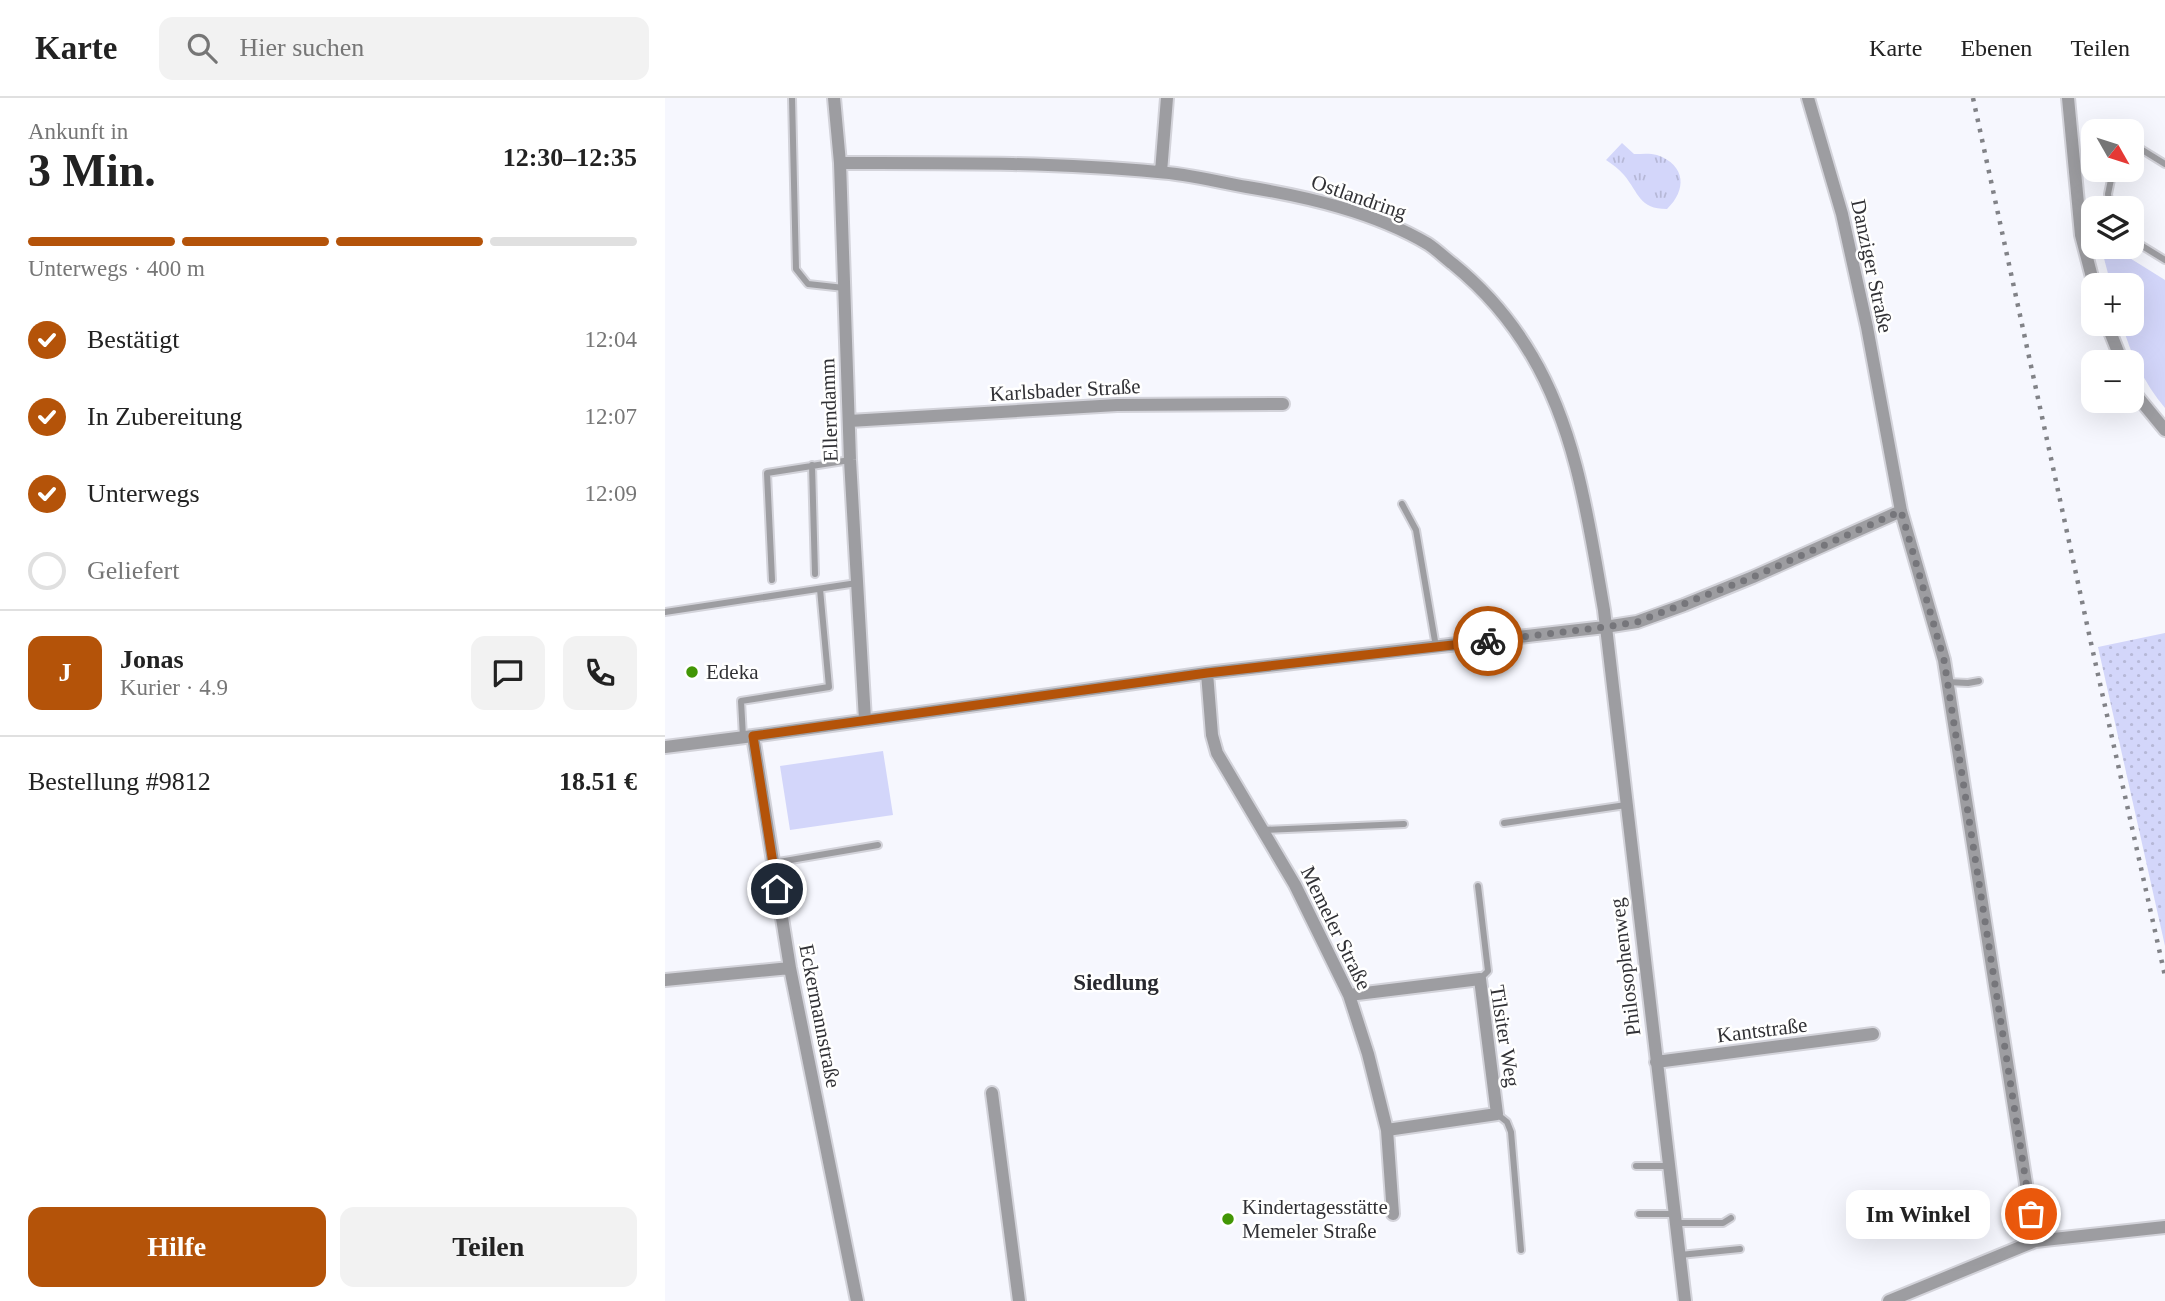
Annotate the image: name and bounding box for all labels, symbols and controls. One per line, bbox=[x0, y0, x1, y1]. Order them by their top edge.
search box bbox=[159, 17, 649, 80]
icon: search bbox=[183, 29, 221, 67]
text: Karte bbox=[35, 30, 117, 66]
text: Hier suchen bbox=[239, 33, 364, 62]
text: Karte bbox=[1869, 35, 1922, 61]
text: Ebenen bbox=[1960, 35, 2032, 61]
text: Teilen bbox=[2070, 35, 2130, 61]
text: Ankunft in bbox=[28, 119, 128, 144]
north arrow bbox=[2081, 119, 2144, 182]
map controls bbox=[2081, 119, 2144, 413]
text: 12:30–12:35 bbox=[503, 143, 637, 172]
text: 3 Min. bbox=[28, 145, 156, 196]
street label: Ostlandring bbox=[1308, 170, 1410, 225]
button: layers bbox=[2081, 196, 2144, 259]
street label: Danziger Straße bbox=[1846, 197, 1898, 335]
text: Unterwegs · 400 m bbox=[28, 256, 205, 281]
button: + bbox=[2081, 273, 2144, 336]
icon: check bbox=[28, 321, 66, 359]
text: Bestätigt bbox=[87, 325, 179, 354]
text: 12:04 bbox=[585, 327, 637, 352]
button: − bbox=[2081, 350, 2144, 413]
street label: Ellerndamm bbox=[815, 358, 843, 462]
street label: Karlsbader Straße bbox=[989, 374, 1141, 406]
icon: check bbox=[28, 398, 66, 436]
text: In Zubereitung bbox=[87, 402, 242, 431]
text: 12:07 bbox=[585, 404, 637, 429]
icon: check bbox=[28, 475, 66, 513]
text: Unterwegs bbox=[87, 479, 200, 508]
text: 12:09 bbox=[585, 481, 637, 506]
text: Geliefert bbox=[87, 556, 179, 585]
courier bbox=[1453, 606, 1523, 676]
icon: bike bbox=[1469, 622, 1507, 660]
button: chat bbox=[471, 636, 545, 710]
button: phone bbox=[563, 636, 637, 710]
text: Jonas bbox=[120, 645, 184, 674]
text: J bbox=[59, 658, 72, 687]
place label: Edeka bbox=[706, 660, 759, 684]
marker: Edeka bbox=[684, 664, 700, 680]
text: Kurier · 4.9 bbox=[120, 675, 228, 700]
text: Bestellung #9812 bbox=[28, 767, 211, 796]
text: 18.51 € bbox=[559, 767, 637, 796]
pin bbox=[747, 859, 807, 919]
street label: Memeler Straße bbox=[1296, 862, 1376, 994]
icon: home bbox=[758, 870, 796, 908]
street label: Philosophenweg bbox=[1605, 896, 1645, 1037]
street label: Eckermannstraße bbox=[794, 942, 846, 1090]
district label: Siedlung bbox=[1073, 970, 1159, 995]
street label: Tilsiter Weg bbox=[1485, 983, 1525, 1089]
street label: Kantstraße bbox=[1715, 1013, 1809, 1047]
pin bbox=[2001, 1184, 2061, 1244]
callout: Im Winkel bbox=[1845, 1190, 1989, 1238]
place label: Kindertagesstätte Memeler Straße bbox=[1242, 1195, 1388, 1243]
icon: bag bbox=[2012, 1195, 2050, 1233]
text: Im Winkel bbox=[1866, 1202, 1970, 1227]
button: Hilfe bbox=[28, 1207, 326, 1287]
button: Teilen bbox=[340, 1207, 637, 1287]
marker: Kindertagesstätte Memeler Straße bbox=[1220, 1211, 1236, 1227]

